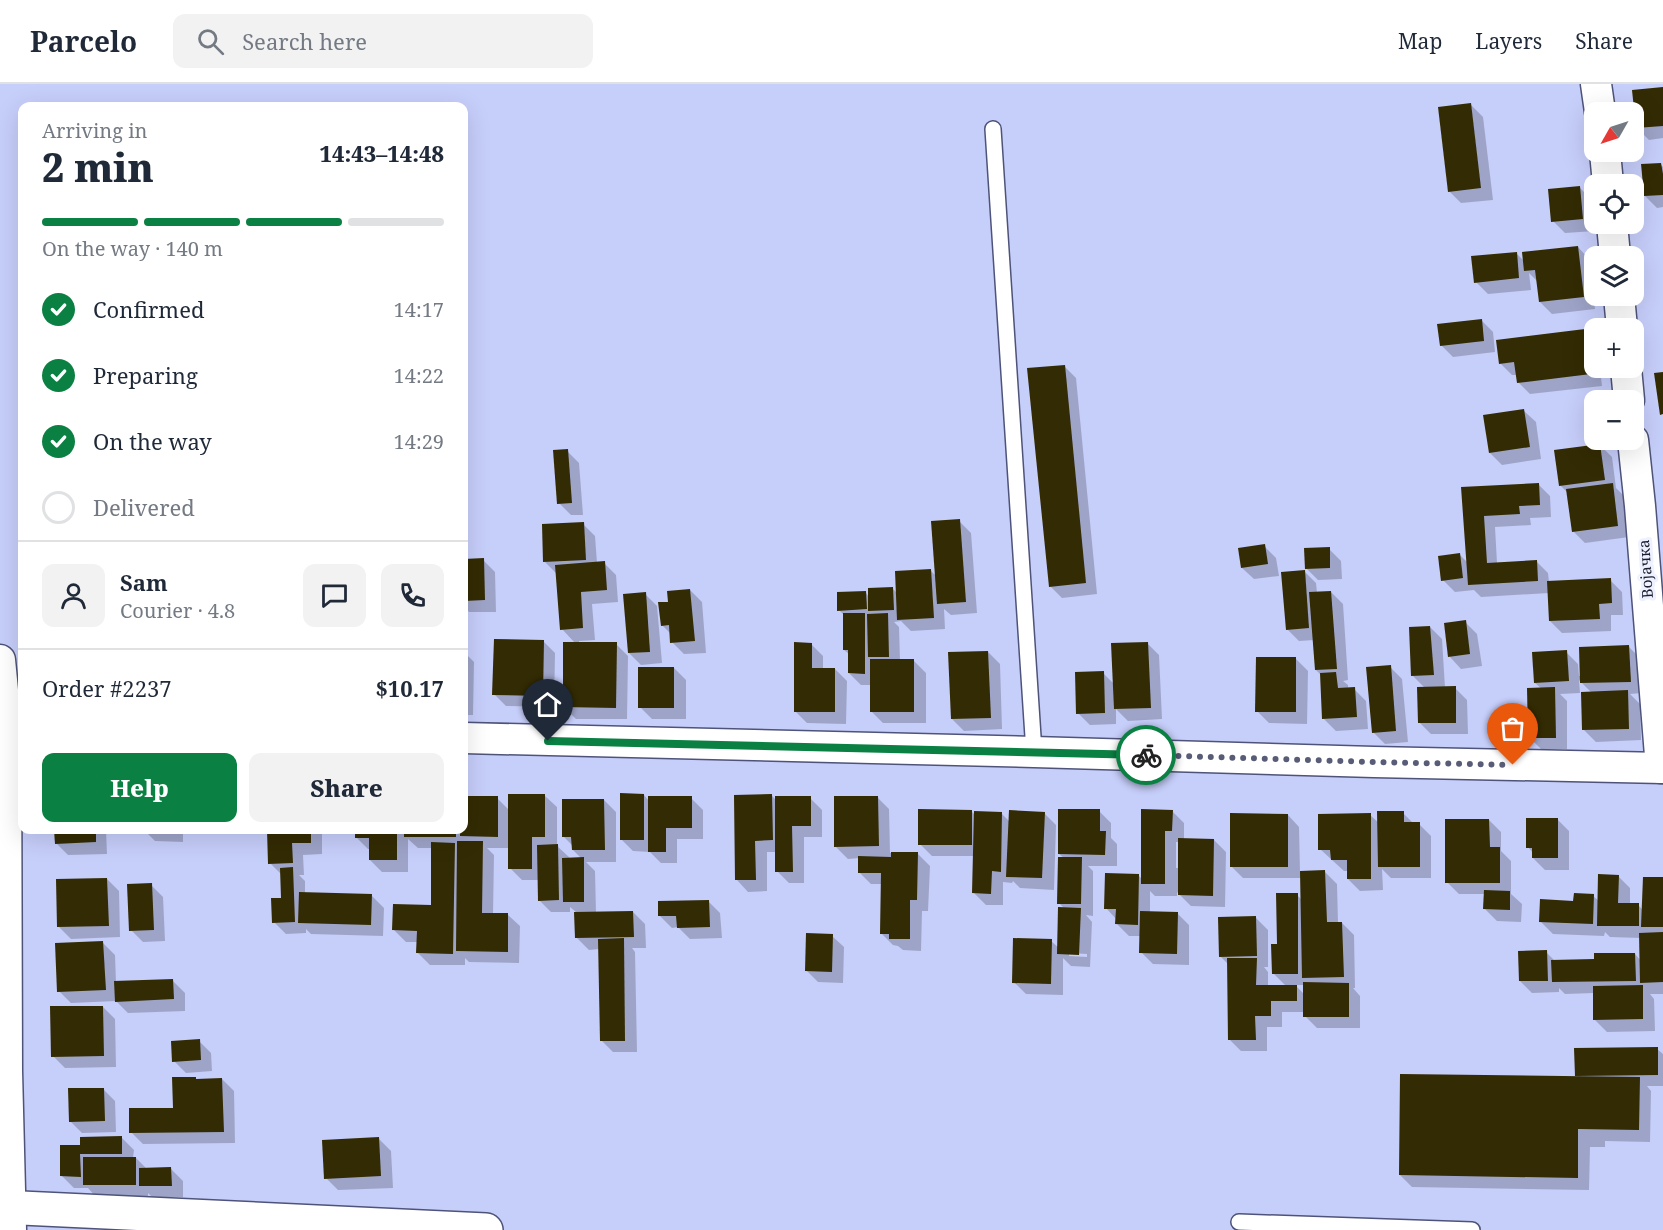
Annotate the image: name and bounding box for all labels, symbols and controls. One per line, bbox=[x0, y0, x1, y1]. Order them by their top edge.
search box bbox=[173, 14, 593, 68]
text: Parcelo bbox=[30, 22, 137, 60]
icon: search bbox=[194, 25, 227, 58]
text: Search here bbox=[242, 26, 367, 56]
text: Map bbox=[1398, 27, 1442, 55]
text: Layers bbox=[1475, 27, 1542, 55]
text: Share bbox=[1575, 27, 1633, 55]
north arrow bbox=[1584, 102, 1644, 162]
map controls bbox=[1584, 102, 1644, 450]
text: Arriving in bbox=[42, 117, 147, 144]
text: 14:43–14:48 bbox=[320, 138, 444, 168]
text: 2 min bbox=[42, 140, 154, 193]
button: locate bbox=[1584, 174, 1644, 234]
text: On the way · 140 m bbox=[42, 235, 223, 262]
button: layers bbox=[1584, 246, 1644, 306]
icon: check bbox=[42, 293, 75, 326]
text: Confirmed bbox=[93, 294, 204, 324]
text: 14:17 bbox=[394, 296, 444, 323]
button: + bbox=[1584, 318, 1644, 378]
icon: check bbox=[42, 359, 75, 392]
text: Preparing bbox=[93, 360, 198, 390]
text: 14:22 bbox=[394, 362, 444, 389]
button: − bbox=[1584, 390, 1644, 450]
icon: check bbox=[42, 425, 75, 458]
text: On the way bbox=[93, 426, 212, 456]
text: 14:29 bbox=[394, 428, 444, 455]
text: Delivered bbox=[93, 492, 195, 522]
street label: Војачка bbox=[1633, 539, 1657, 599]
button: person bbox=[42, 564, 105, 627]
button: chat bbox=[303, 564, 366, 627]
button: phone bbox=[381, 564, 444, 627]
text: Sam bbox=[120, 567, 168, 597]
text: Courier · 4.8 bbox=[120, 597, 235, 624]
text: Order #2237 bbox=[42, 673, 172, 703]
text: $10.17 bbox=[375, 673, 444, 703]
pin bbox=[522, 679, 573, 741]
icon: home bbox=[531, 688, 564, 721]
pin bbox=[1487, 703, 1538, 765]
icon: bag bbox=[1496, 712, 1529, 745]
courier bbox=[1116, 725, 1176, 785]
icon: bike bbox=[1130, 739, 1163, 772]
button: Help bbox=[42, 753, 237, 822]
button: Share bbox=[249, 753, 444, 822]

